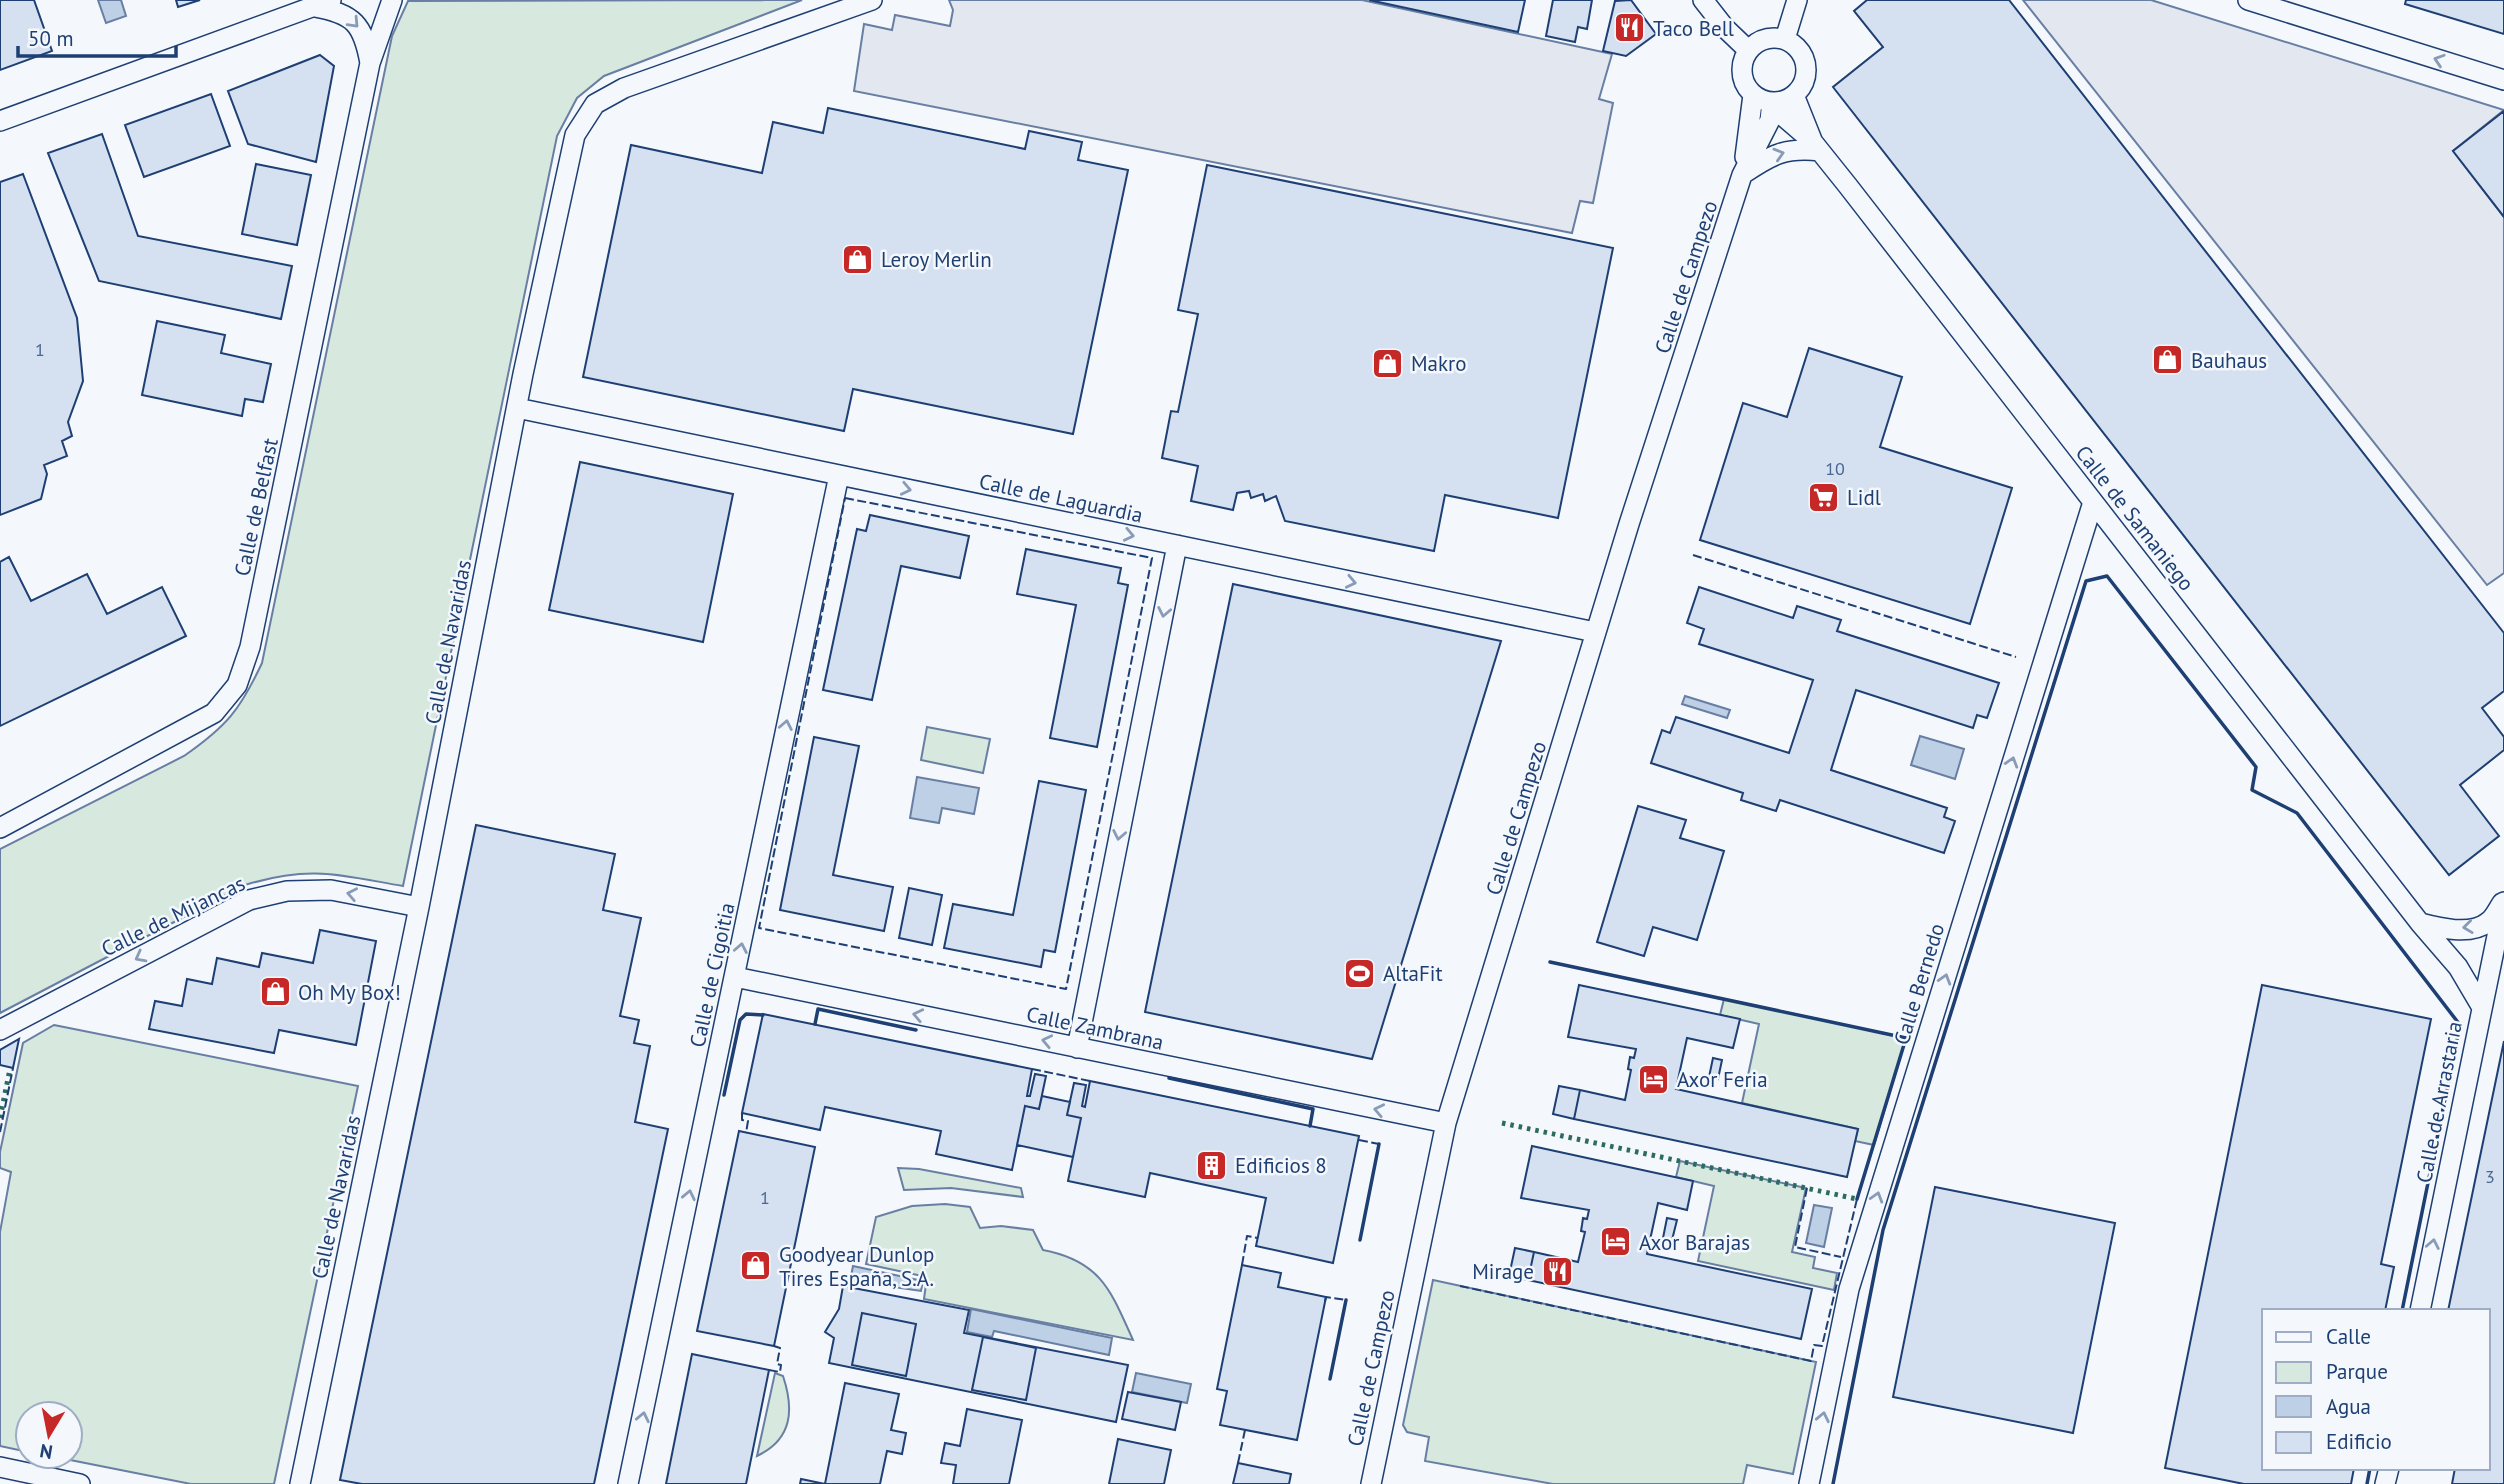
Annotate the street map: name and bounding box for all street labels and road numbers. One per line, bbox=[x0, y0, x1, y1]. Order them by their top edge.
street label: Calle de Campezo bbox=[1649, 197, 1723, 357]
street label: Calle de Belfast bbox=[228, 436, 284, 578]
street label: Calle de Samaniego bbox=[2070, 440, 2200, 596]
street label: Calle de Laguardia bbox=[977, 467, 1145, 529]
street label: Calle de Navaridas bbox=[419, 558, 477, 726]
street label: Calle de Campezo bbox=[1480, 738, 1552, 898]
street label: Calle de Mijancas bbox=[97, 870, 249, 962]
street label: Calle de Cigoitia bbox=[684, 900, 740, 1050]
street label: Calle Bernedo bbox=[1888, 920, 1950, 1048]
street label: Calle Zambrana bbox=[1024, 1000, 1166, 1056]
street label: Calle de Arrastaria bbox=[2410, 1019, 2468, 1185]
street label: Calle de Navaridas bbox=[305, 1113, 367, 1281]
street label: Calle de Campezo bbox=[1341, 1287, 1401, 1449]

